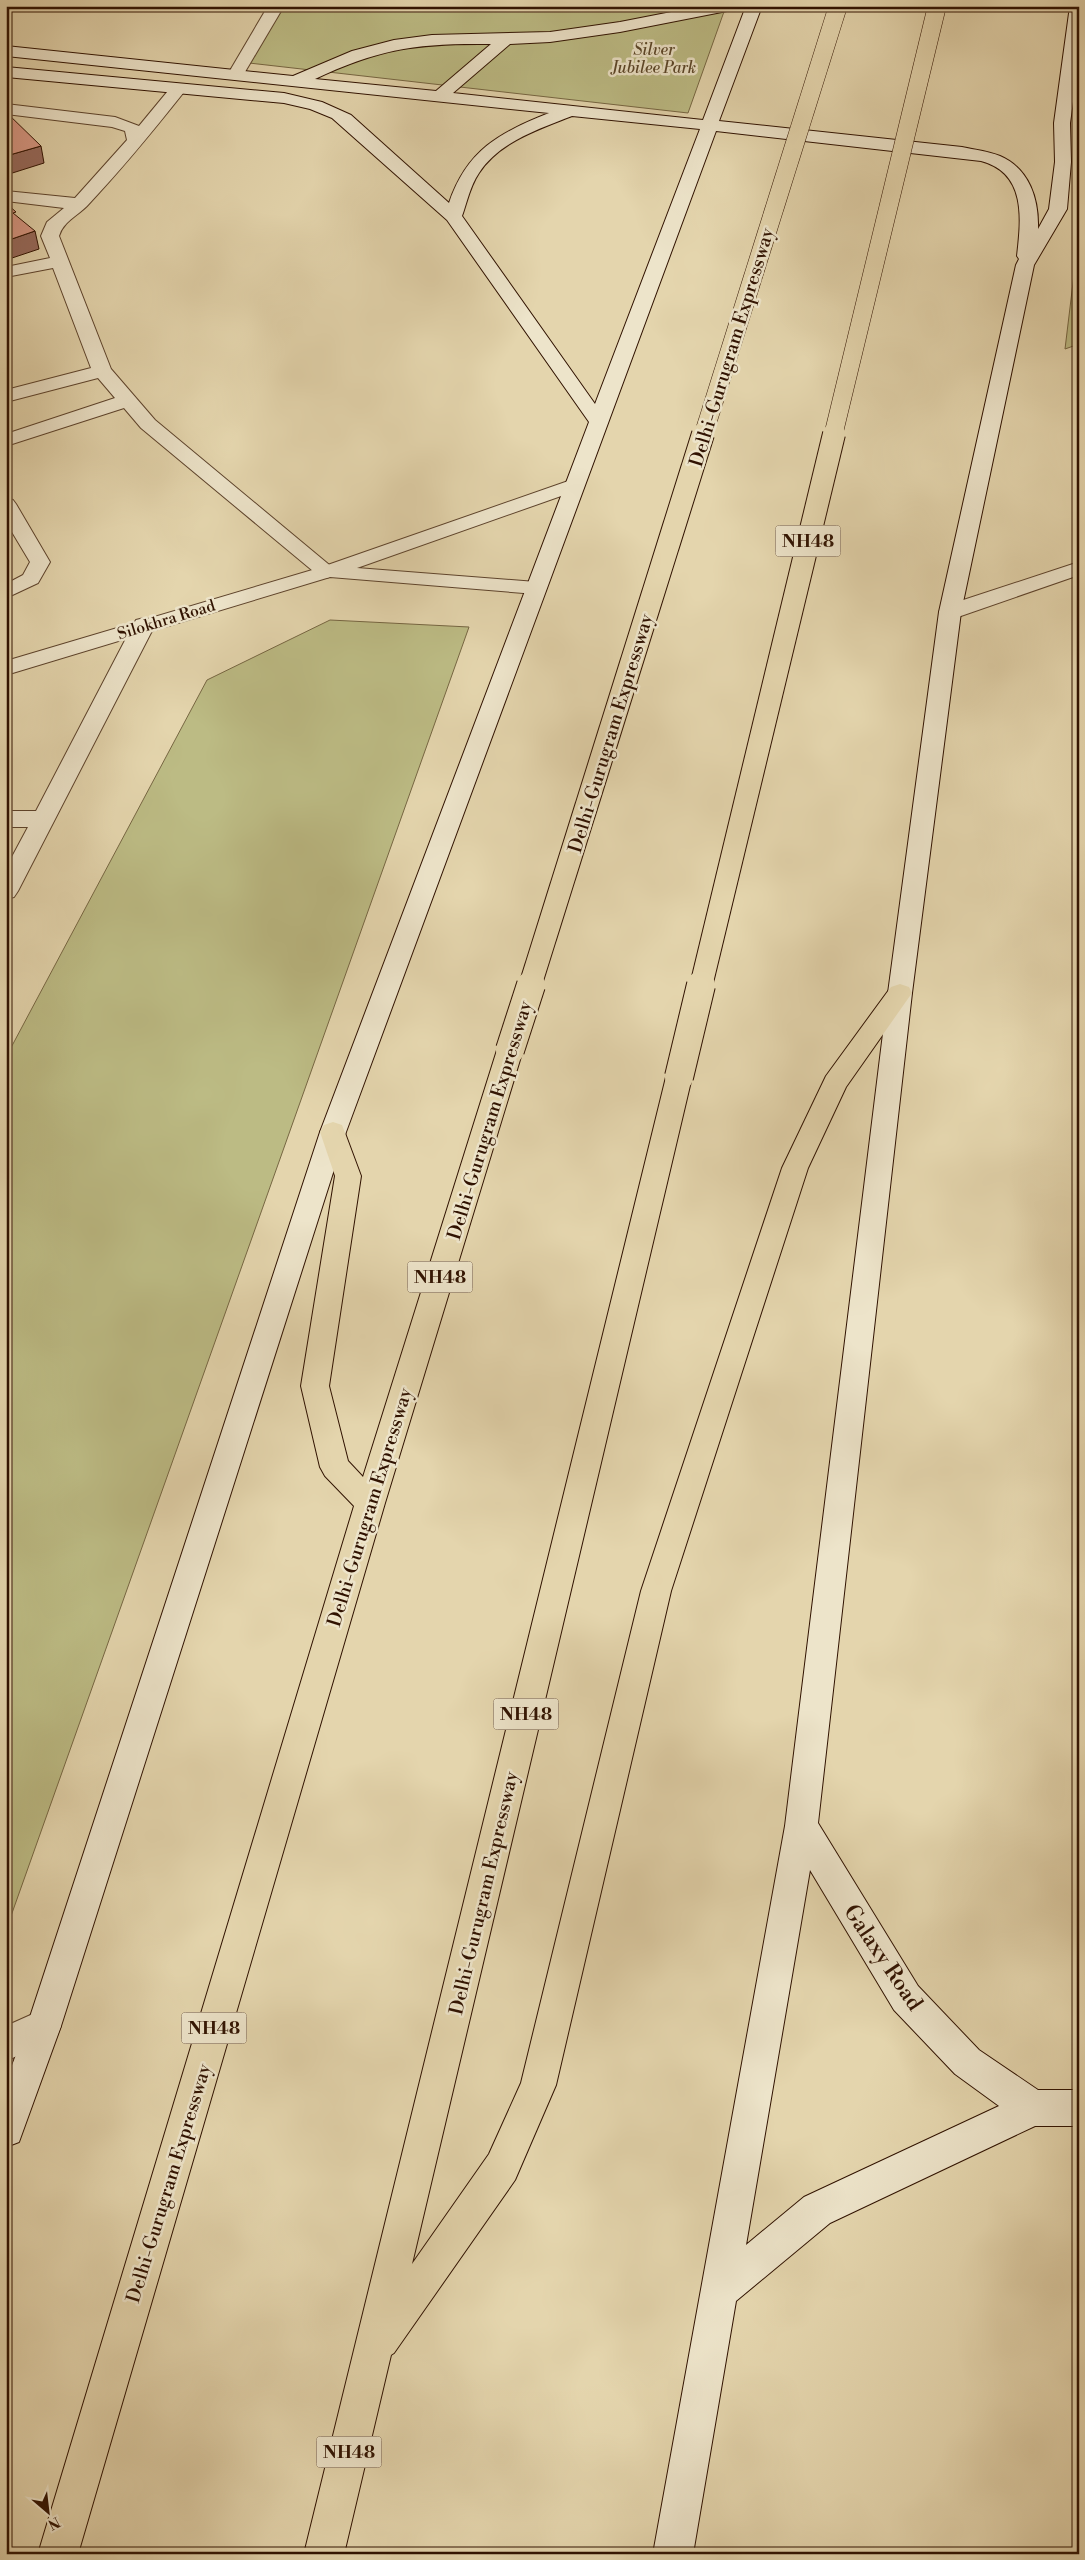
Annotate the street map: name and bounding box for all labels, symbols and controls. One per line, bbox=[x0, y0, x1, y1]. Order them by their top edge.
park label: Silver Jubilee Park bbox=[610, 40, 696, 78]
street label: Delhi-Gurugram Expressway bbox=[684, 224, 780, 470]
road number: NH48 bbox=[776, 526, 840, 556]
street label: Silokhra Road bbox=[115, 596, 218, 644]
street label: Delhi-Gurugram Expressway bbox=[563, 610, 659, 856]
street label: Delhi-Gurugram Expressway bbox=[442, 997, 538, 1243]
road number: NH48 bbox=[408, 1262, 472, 1292]
street label: Delhi-Gurugram Expressway bbox=[322, 1384, 418, 1630]
road number: NH48 bbox=[494, 1698, 558, 1730]
street label: Delhi-Gurugram Expressway bbox=[444, 1769, 524, 2017]
street label: Galaxy Road bbox=[837, 1900, 928, 2017]
road number: NH48 bbox=[182, 2012, 246, 2044]
street label: Delhi-Gurugram Expressway bbox=[121, 2060, 217, 2306]
road number: NH48 bbox=[316, 2436, 382, 2468]
north arrow bbox=[22, 2488, 72, 2538]
text: N bbox=[45, 2512, 63, 2533]

